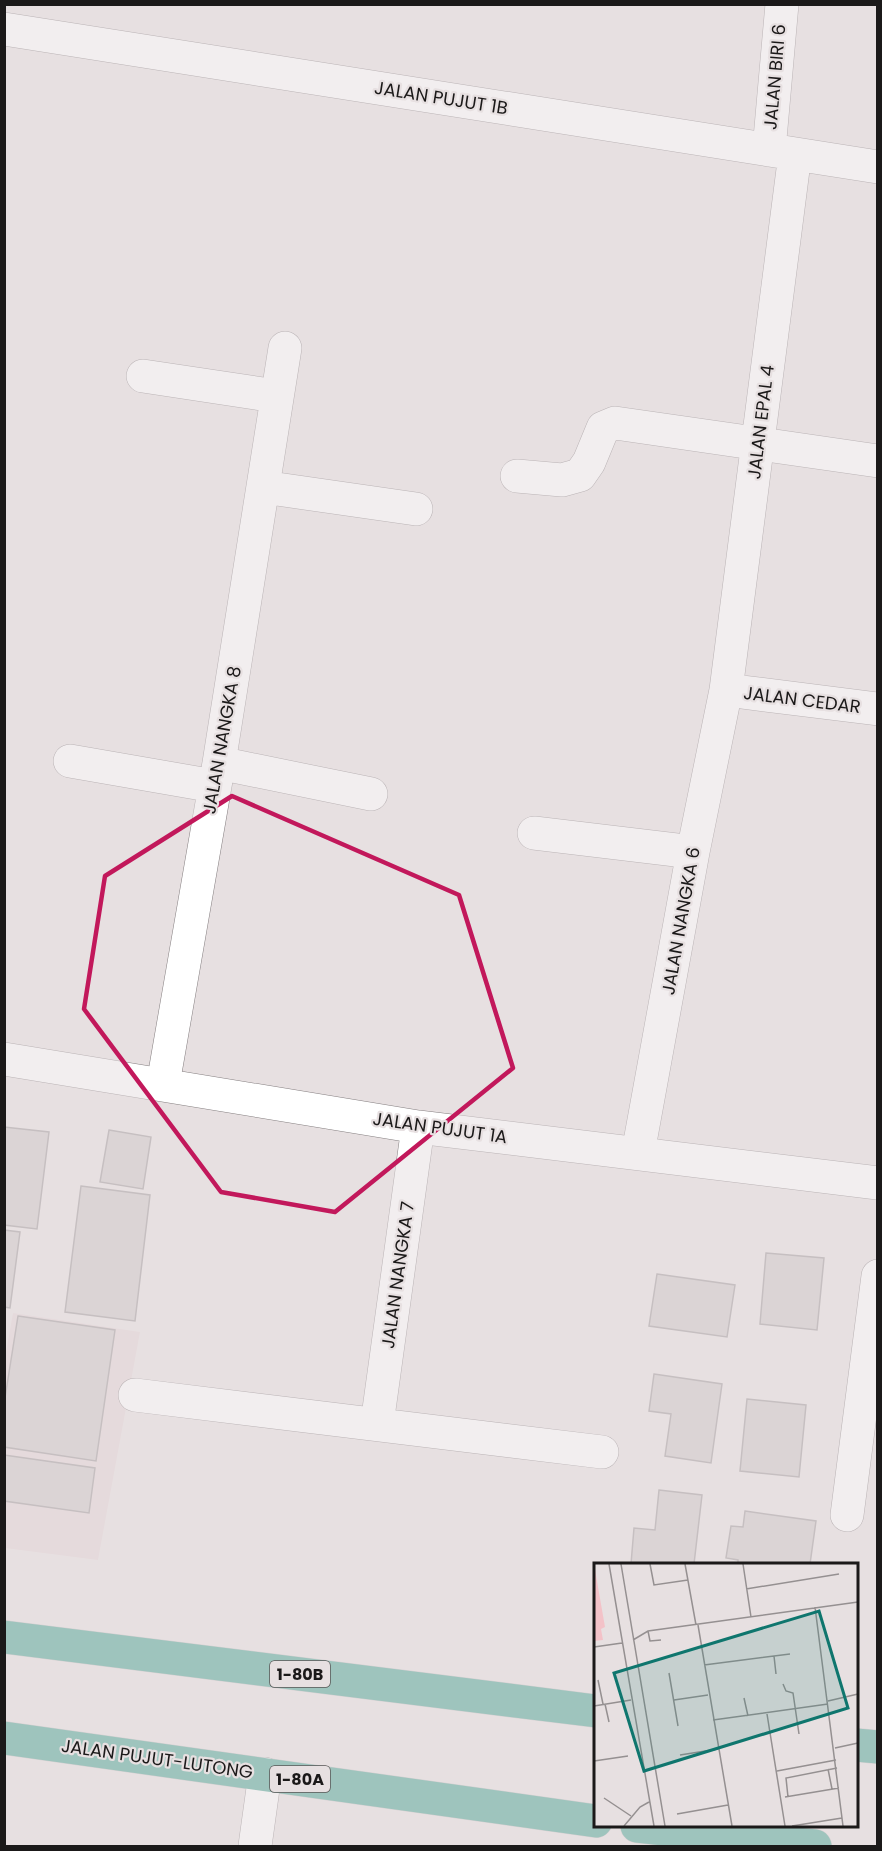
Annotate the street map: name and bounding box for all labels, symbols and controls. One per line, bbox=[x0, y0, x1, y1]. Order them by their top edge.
street label: JALAN BIRI 6 bbox=[757, 23, 792, 131]
street label: JALAN PUJUT 1B bbox=[373, 75, 510, 120]
street label: JALAN EPAL 4 bbox=[741, 363, 780, 480]
street label: JALAN NANGKA 8 bbox=[196, 664, 247, 816]
street label: JALAN CEDAR bbox=[742, 680, 862, 719]
street label: JALAN NANGKA 6 bbox=[655, 845, 706, 997]
street label: JALAN PUJUT 1A bbox=[371, 1106, 509, 1149]
street label: JALAN NANGKA 7 bbox=[375, 1200, 420, 1350]
inset map bbox=[594, 1563, 858, 1827]
road number: 1-80B bbox=[270, 1661, 330, 1687]
street label: JALAN PUJUT-LUTONG bbox=[60, 1733, 255, 1784]
road number: 1-80A bbox=[270, 1766, 330, 1792]

